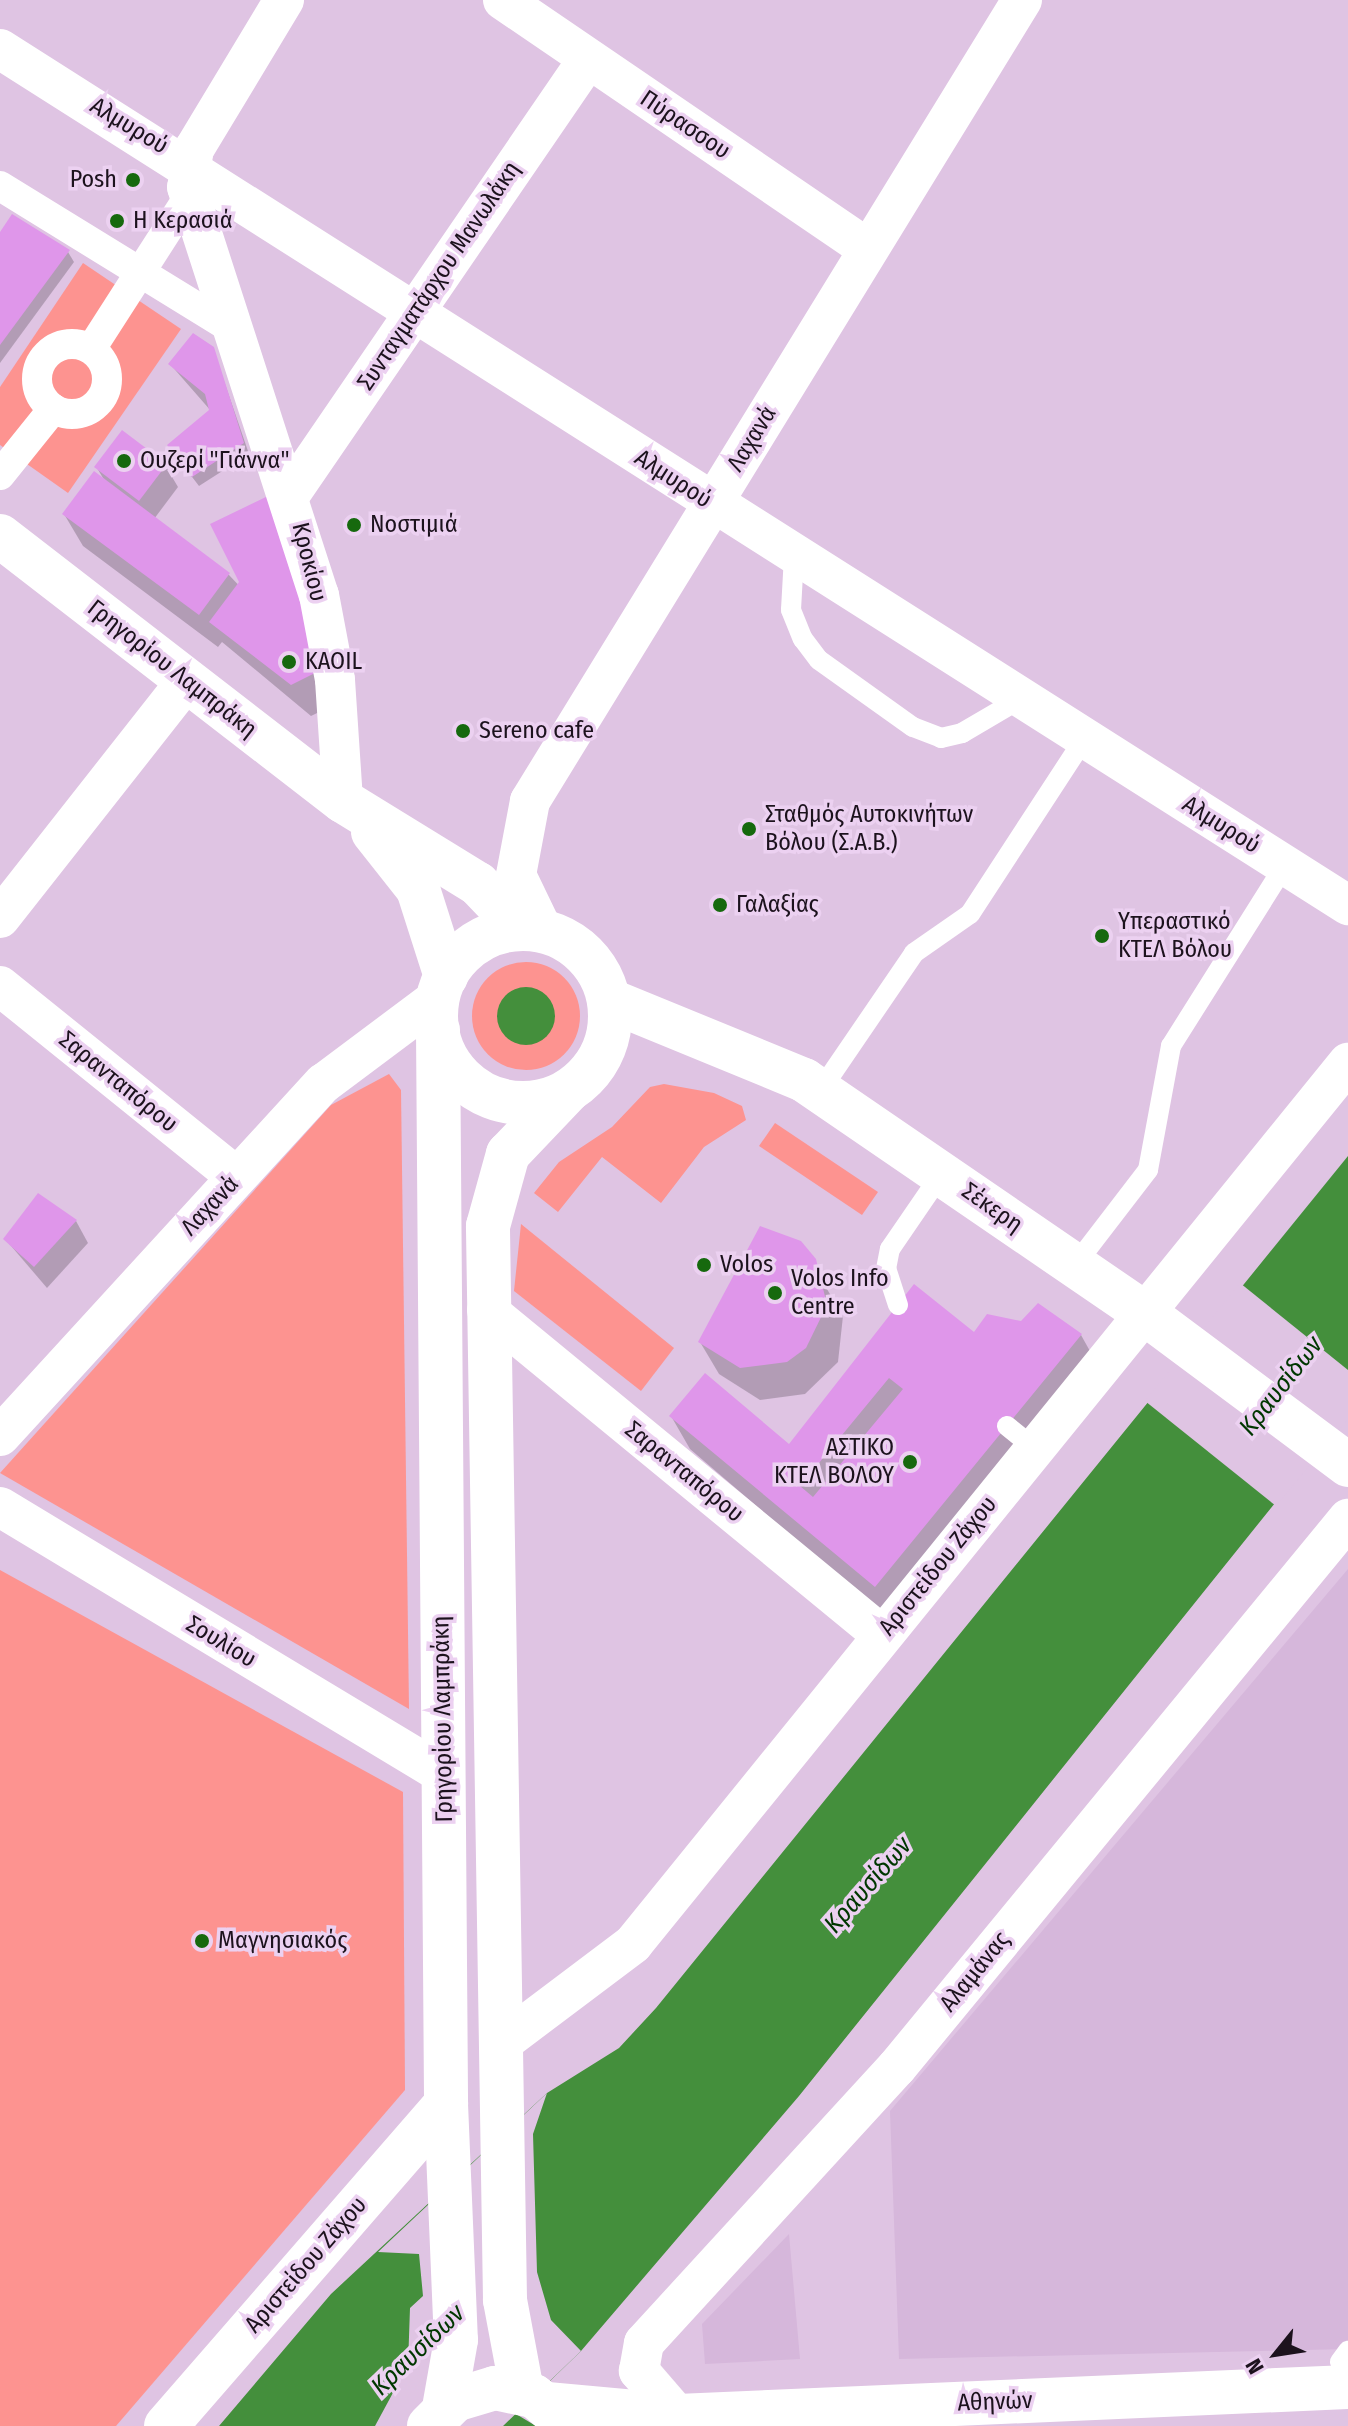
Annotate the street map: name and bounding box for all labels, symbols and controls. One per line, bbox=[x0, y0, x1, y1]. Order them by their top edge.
street label: Πύρασσου bbox=[634, 84, 736, 166]
street label: Αλμυρού bbox=[85, 92, 173, 160]
street label: Συνταγματάρχου Μανωλάκη bbox=[352, 156, 526, 396]
place label: Posh bbox=[70, 166, 117, 194]
marker: Posh bbox=[124, 171, 142, 189]
place label: Η Κερασιά bbox=[133, 207, 233, 235]
marker: Η Κερασιά bbox=[108, 212, 126, 230]
street label: Λαχανά bbox=[721, 401, 783, 477]
street label: Αλμυρού bbox=[629, 444, 717, 514]
place label: Ουζερί "Γιάννα" bbox=[140, 447, 289, 475]
marker: Ουζερί "Γιάννα" bbox=[115, 452, 133, 470]
place label: Νοστιμιά bbox=[370, 511, 458, 539]
marker: Νοστιμιά bbox=[345, 516, 363, 534]
street label: Κροκίου bbox=[285, 520, 333, 604]
street label: Γρηγορίου Λαμπράκη bbox=[82, 594, 262, 744]
place label: KAOIL bbox=[305, 648, 362, 676]
marker: KAOIL bbox=[280, 653, 298, 671]
place label: Sereno cafe bbox=[479, 717, 594, 745]
marker: Sereno cafe bbox=[454, 722, 472, 740]
street label: Αλμυρού bbox=[1177, 790, 1265, 860]
place label: Σταθμός Αυτοκινήτων Βόλου (Σ.Α.Β.) bbox=[765, 801, 973, 857]
marker: Σταθμός Αυτοκινήτων Βόλου (Σ.Α.Β.) bbox=[740, 820, 758, 838]
place label: Γαλαξίας bbox=[736, 891, 819, 919]
marker: Γαλαξίας bbox=[711, 896, 729, 914]
place label: Υπεραστικό ΚΤΕΛ Βόλου bbox=[1118, 908, 1232, 964]
marker: Υπεραστικό ΚΤΕΛ Βόλου bbox=[1093, 927, 1111, 945]
street label: Σαρανταπόρου bbox=[53, 1025, 183, 1139]
street label: Λαχανά bbox=[175, 1170, 245, 1242]
street label: Σέκερη bbox=[956, 1177, 1028, 1239]
place label: Volos bbox=[720, 1251, 773, 1279]
marker: Volos bbox=[695, 1256, 713, 1274]
place label: Volos Info Centre bbox=[791, 1265, 889, 1321]
marker: Volos Info Centre bbox=[766, 1284, 784, 1302]
water label: Κραυσίδων bbox=[1233, 1330, 1329, 1442]
street label: Σαρανταπόρου bbox=[619, 1415, 749, 1529]
place label: ΑΣΤΙΚΟ ΚΤΕΛ ΒΟΛΟΥ bbox=[774, 1434, 894, 1490]
marker: ΑΣΤΙΚΟ ΚΤΕΛ ΒΟΛΟΥ bbox=[901, 1453, 919, 1471]
street label: Αριστείδου Ζάχου bbox=[873, 1491, 1003, 1641]
street label: Σουλίου bbox=[181, 1610, 261, 1674]
street label: Γρηγορίου Λαμπράκη bbox=[427, 1615, 459, 1823]
water label: Κραυσίδων bbox=[818, 1830, 918, 1940]
street label: Αλαμάνας bbox=[934, 1926, 1016, 2018]
place label: Μαγνησιακός bbox=[218, 1927, 347, 1955]
marker: Μαγνησιακός bbox=[193, 1932, 211, 1950]
street label: Αριστείδου Ζάχου bbox=[239, 2191, 373, 2339]
water label: Κραυσίδων bbox=[365, 2298, 471, 2402]
north arrow bbox=[1236, 2314, 1316, 2394]
text: N bbox=[1240, 2354, 1270, 2379]
street label: Αθηνών bbox=[957, 2386, 1033, 2418]

